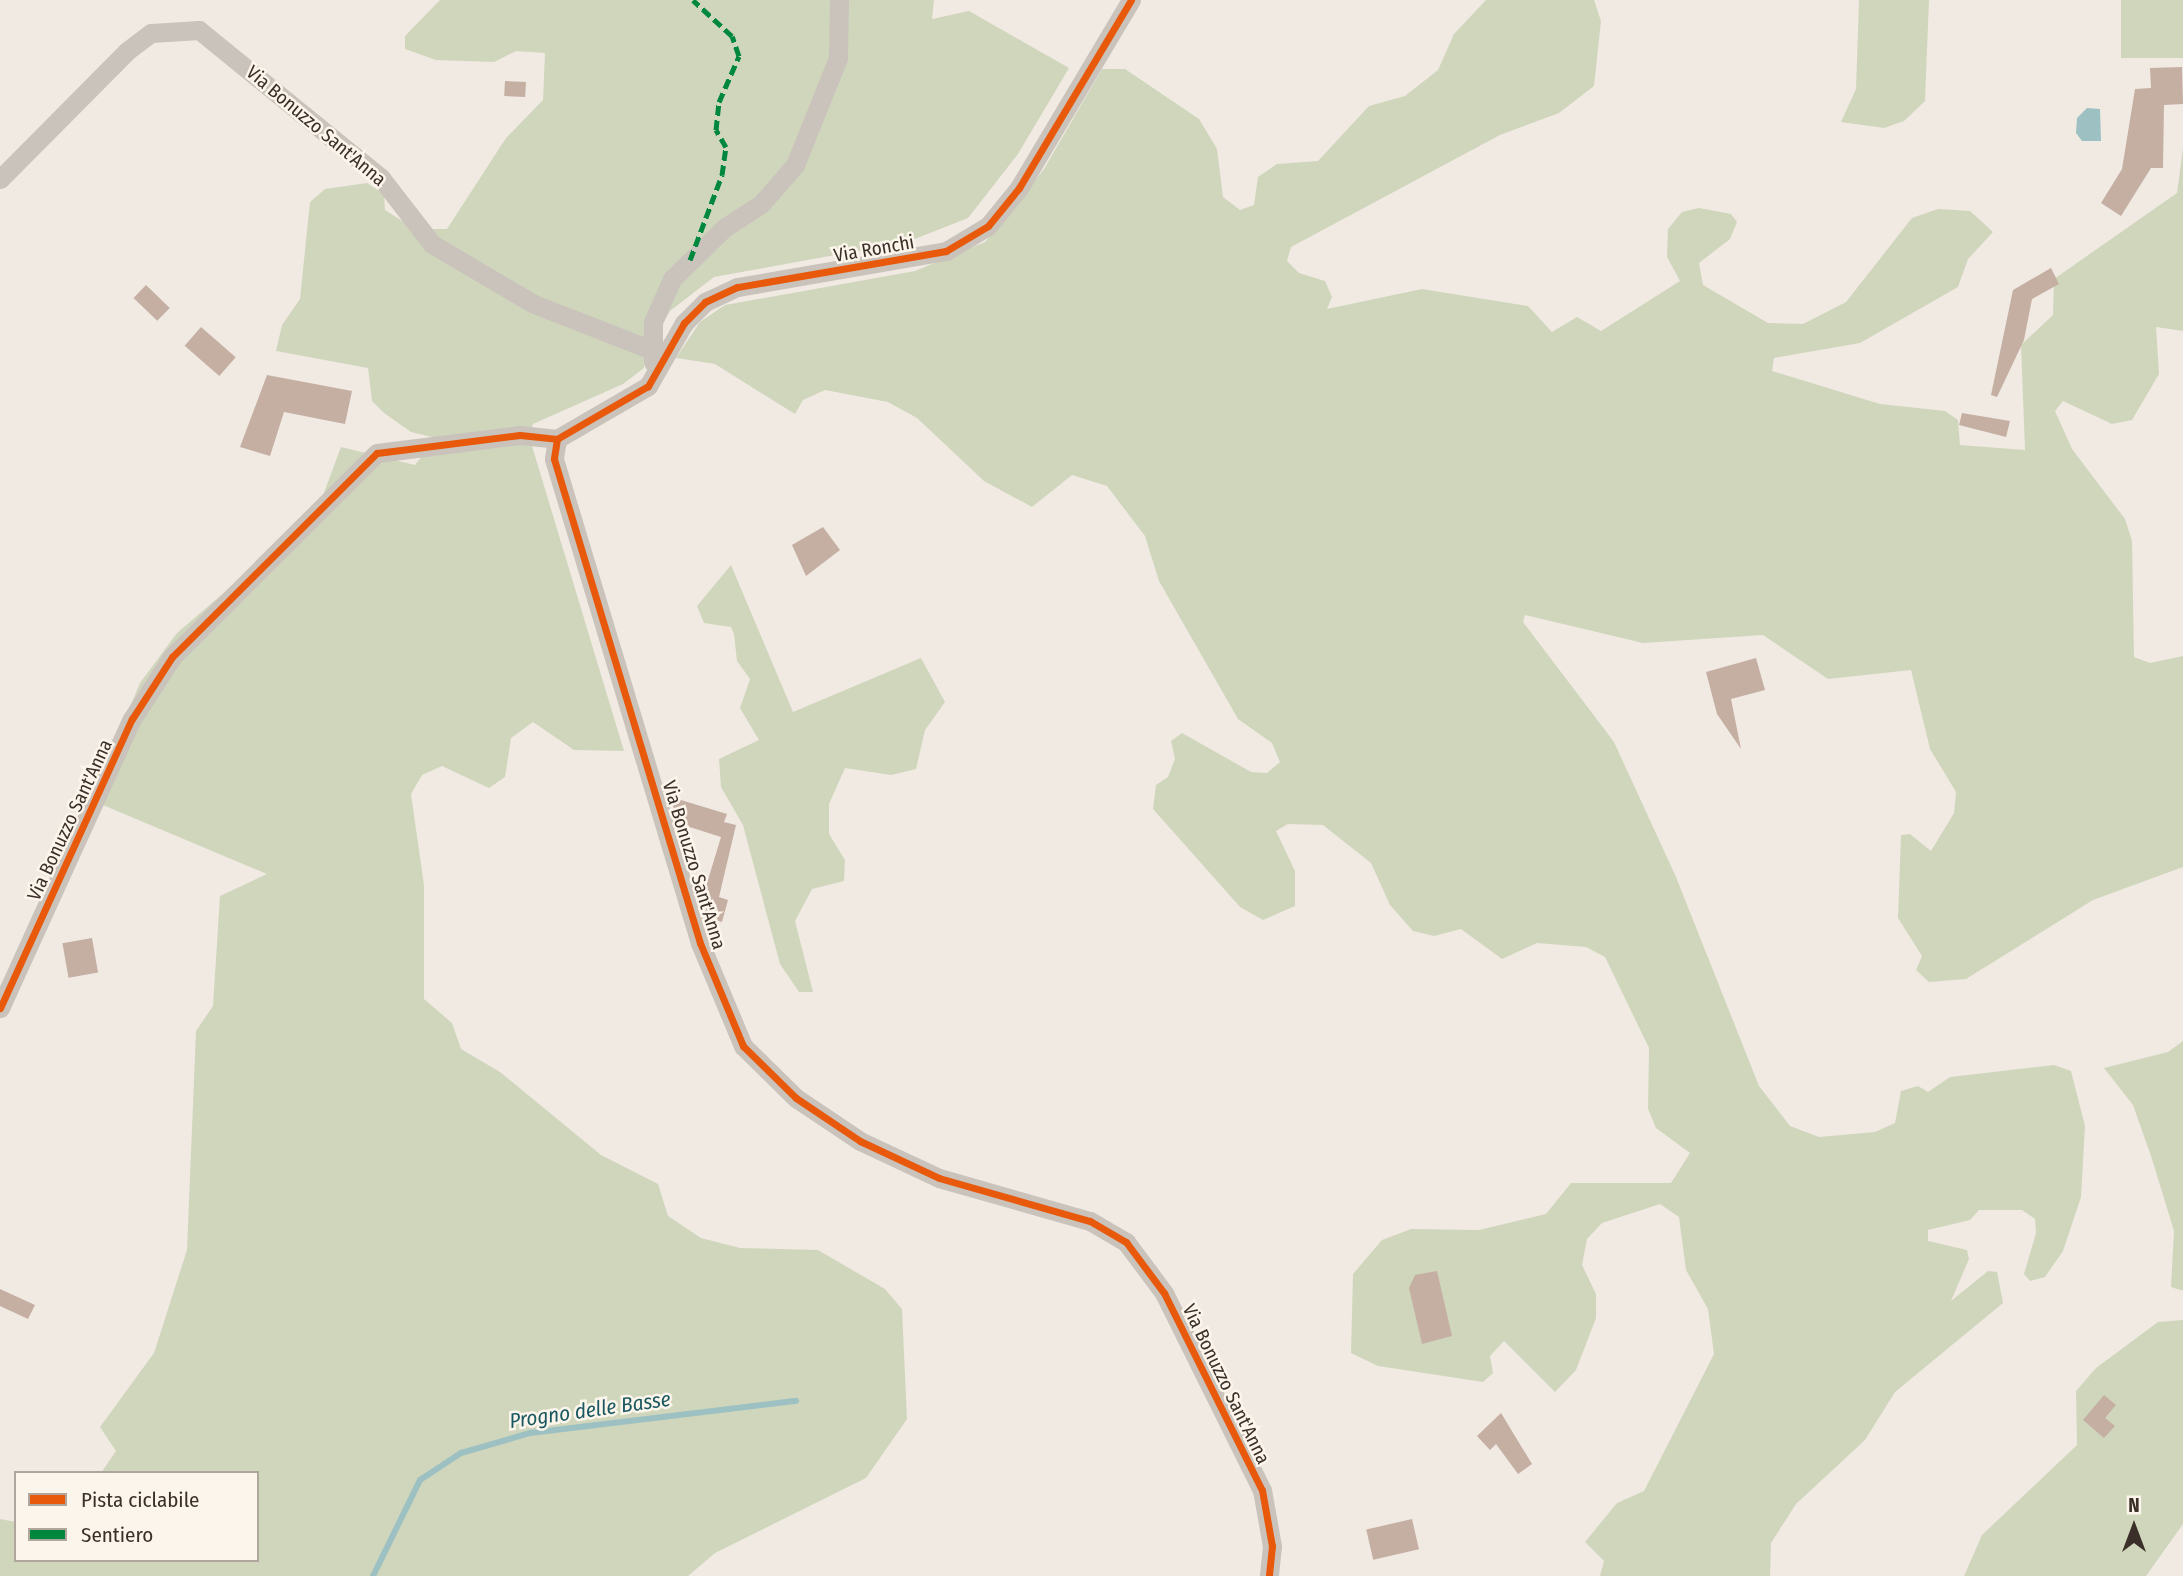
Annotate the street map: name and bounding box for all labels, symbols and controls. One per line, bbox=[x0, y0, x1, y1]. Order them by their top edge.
street label: Via Bonuzzo Sant'Anna bbox=[242, 61, 390, 191]
street label: Via Ronchi bbox=[832, 231, 916, 267]
street label: Via Bonuzzo Sant'Anna bbox=[23, 736, 117, 904]
street label: Via Bonuzzo Sant'Anna bbox=[657, 778, 731, 952]
street label: Via Bonuzzo Sant'Anna bbox=[1177, 1300, 1275, 1468]
water label: Progno delle Basse bbox=[508, 1386, 672, 1434]
legend bbox=[14, 1471, 259, 1562]
text: Pista ciclabile bbox=[81, 1487, 199, 1513]
north arrow bbox=[2099, 1492, 2169, 1562]
text: N bbox=[2128, 1494, 2140, 1517]
text: Sentiero bbox=[81, 1522, 153, 1548]

